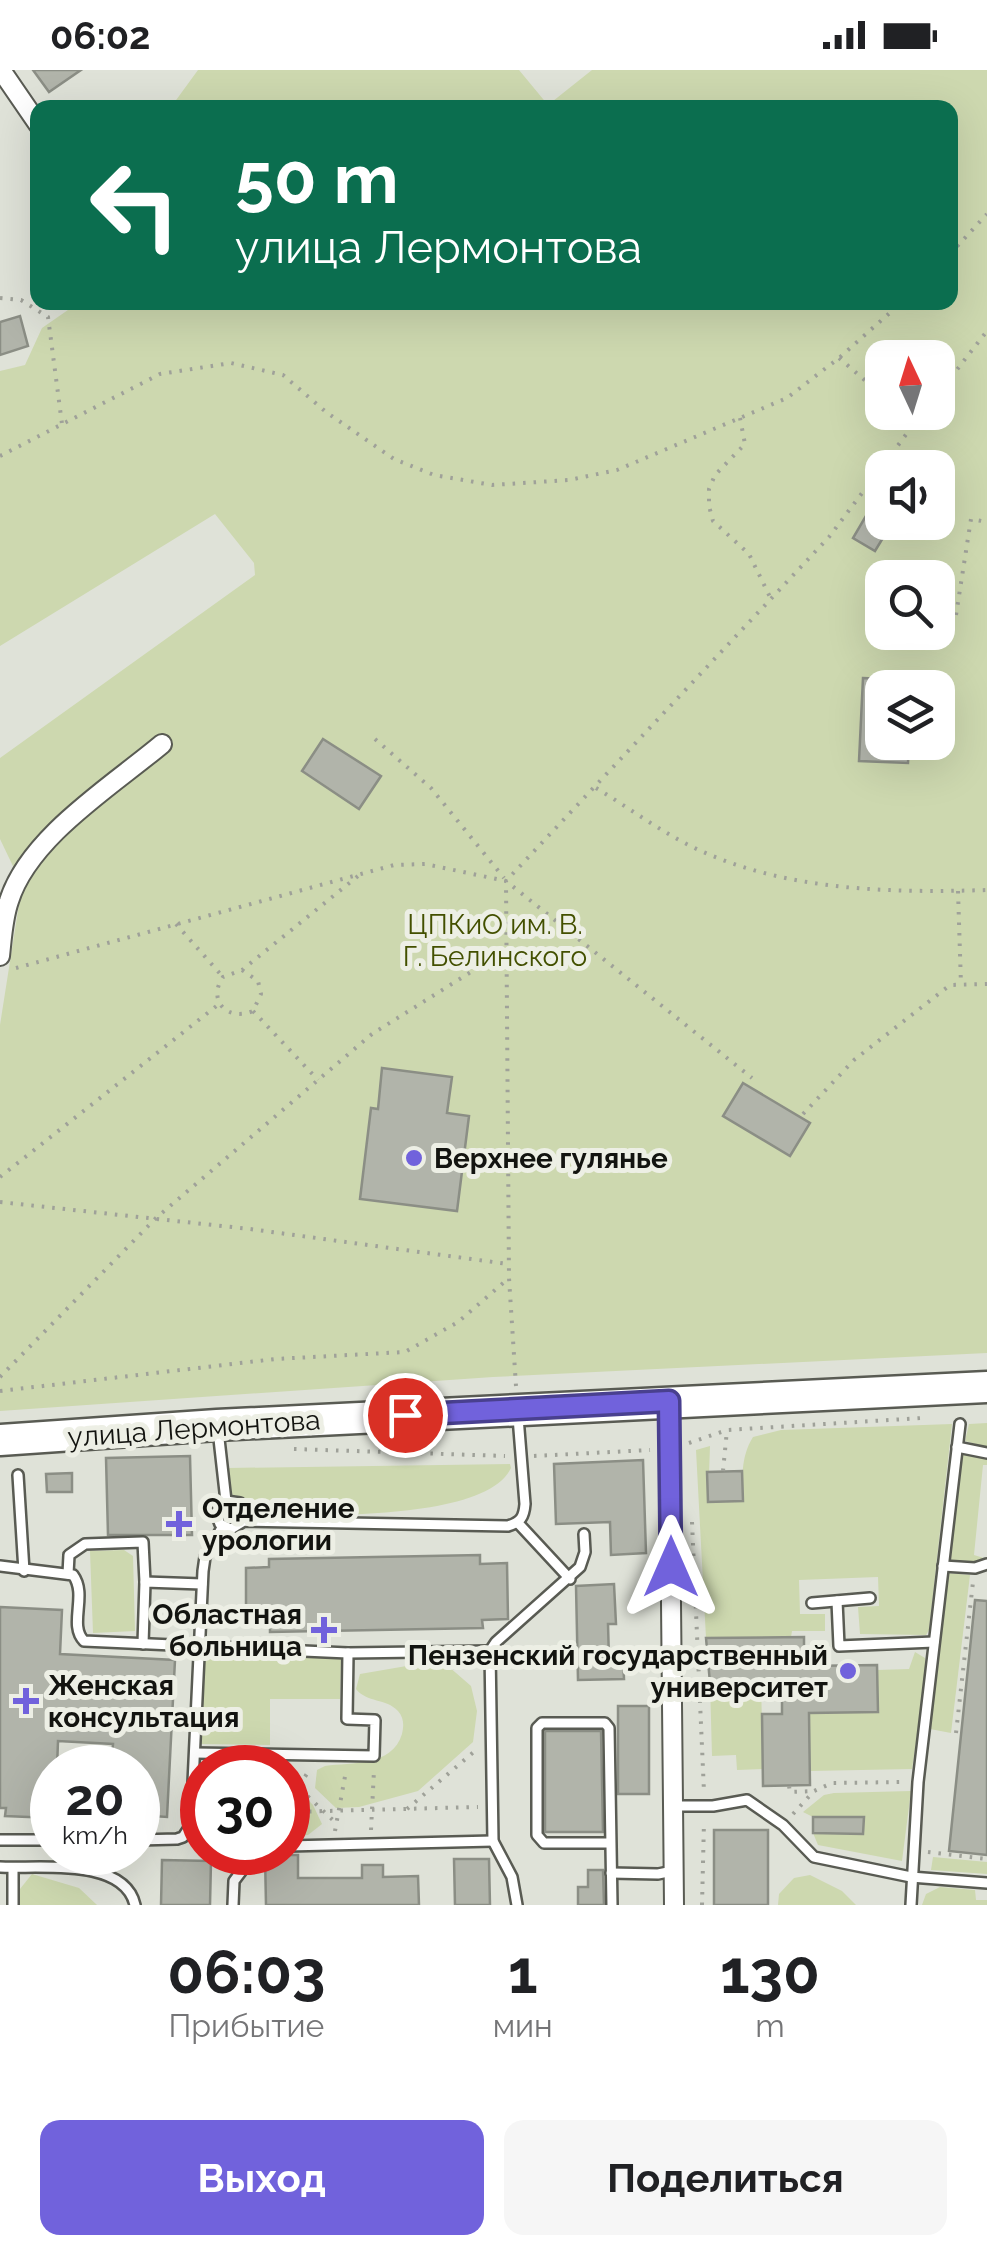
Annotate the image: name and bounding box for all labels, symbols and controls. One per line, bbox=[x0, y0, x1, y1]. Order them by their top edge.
text: 06:02 bbox=[50, 13, 151, 58]
text: 50 m bbox=[235, 137, 399, 219]
icon: left bbox=[70, 140, 200, 270]
text: улица Лермонтова bbox=[235, 221, 642, 274]
north arrow bbox=[865, 340, 955, 430]
map controls bbox=[865, 340, 955, 760]
button: sound bbox=[865, 450, 955, 540]
button: search bbox=[865, 560, 955, 650]
button: layers bbox=[865, 670, 955, 760]
park label: ЦПКиО им. В. Г. Белинского bbox=[403, 908, 587, 973]
place label: Верхнее гулянье bbox=[434, 1142, 668, 1175]
marker: Верхнее гулянье bbox=[403, 1147, 425, 1169]
pin bbox=[363, 1373, 448, 1458]
icon: arrive bbox=[378, 1388, 433, 1443]
street label: улица Лермонтова bbox=[67, 1403, 322, 1454]
place label: Отделение урологии bbox=[202, 1492, 355, 1557]
marker: Отделение урологии bbox=[166, 1511, 192, 1537]
position arrow bbox=[619, 1515, 723, 1619]
place label: Областная больница bbox=[152, 1598, 302, 1663]
marker: Областная больница bbox=[311, 1617, 337, 1643]
place label: Пензенский государственный университет bbox=[408, 1639, 828, 1704]
marker: Пензенский государственный университет bbox=[837, 1660, 859, 1682]
place label: Женская консультация bbox=[48, 1669, 239, 1734]
marker: Женская консультация bbox=[13, 1688, 39, 1714]
speed limit sign: 30 bbox=[180, 1745, 310, 1875]
text: 20 bbox=[66, 1768, 124, 1827]
text: km/h bbox=[62, 1820, 128, 1850]
text: 06:03 bbox=[167, 1937, 326, 2007]
text: 1 bbox=[508, 1937, 538, 2007]
text: 130 bbox=[720, 1937, 820, 2007]
text: Прибытие bbox=[168, 2007, 324, 2044]
text: мин bbox=[493, 2007, 553, 2044]
text: m bbox=[755, 2007, 785, 2044]
button: Выход bbox=[40, 2120, 484, 2235]
button: Поделиться bbox=[504, 2120, 947, 2235]

